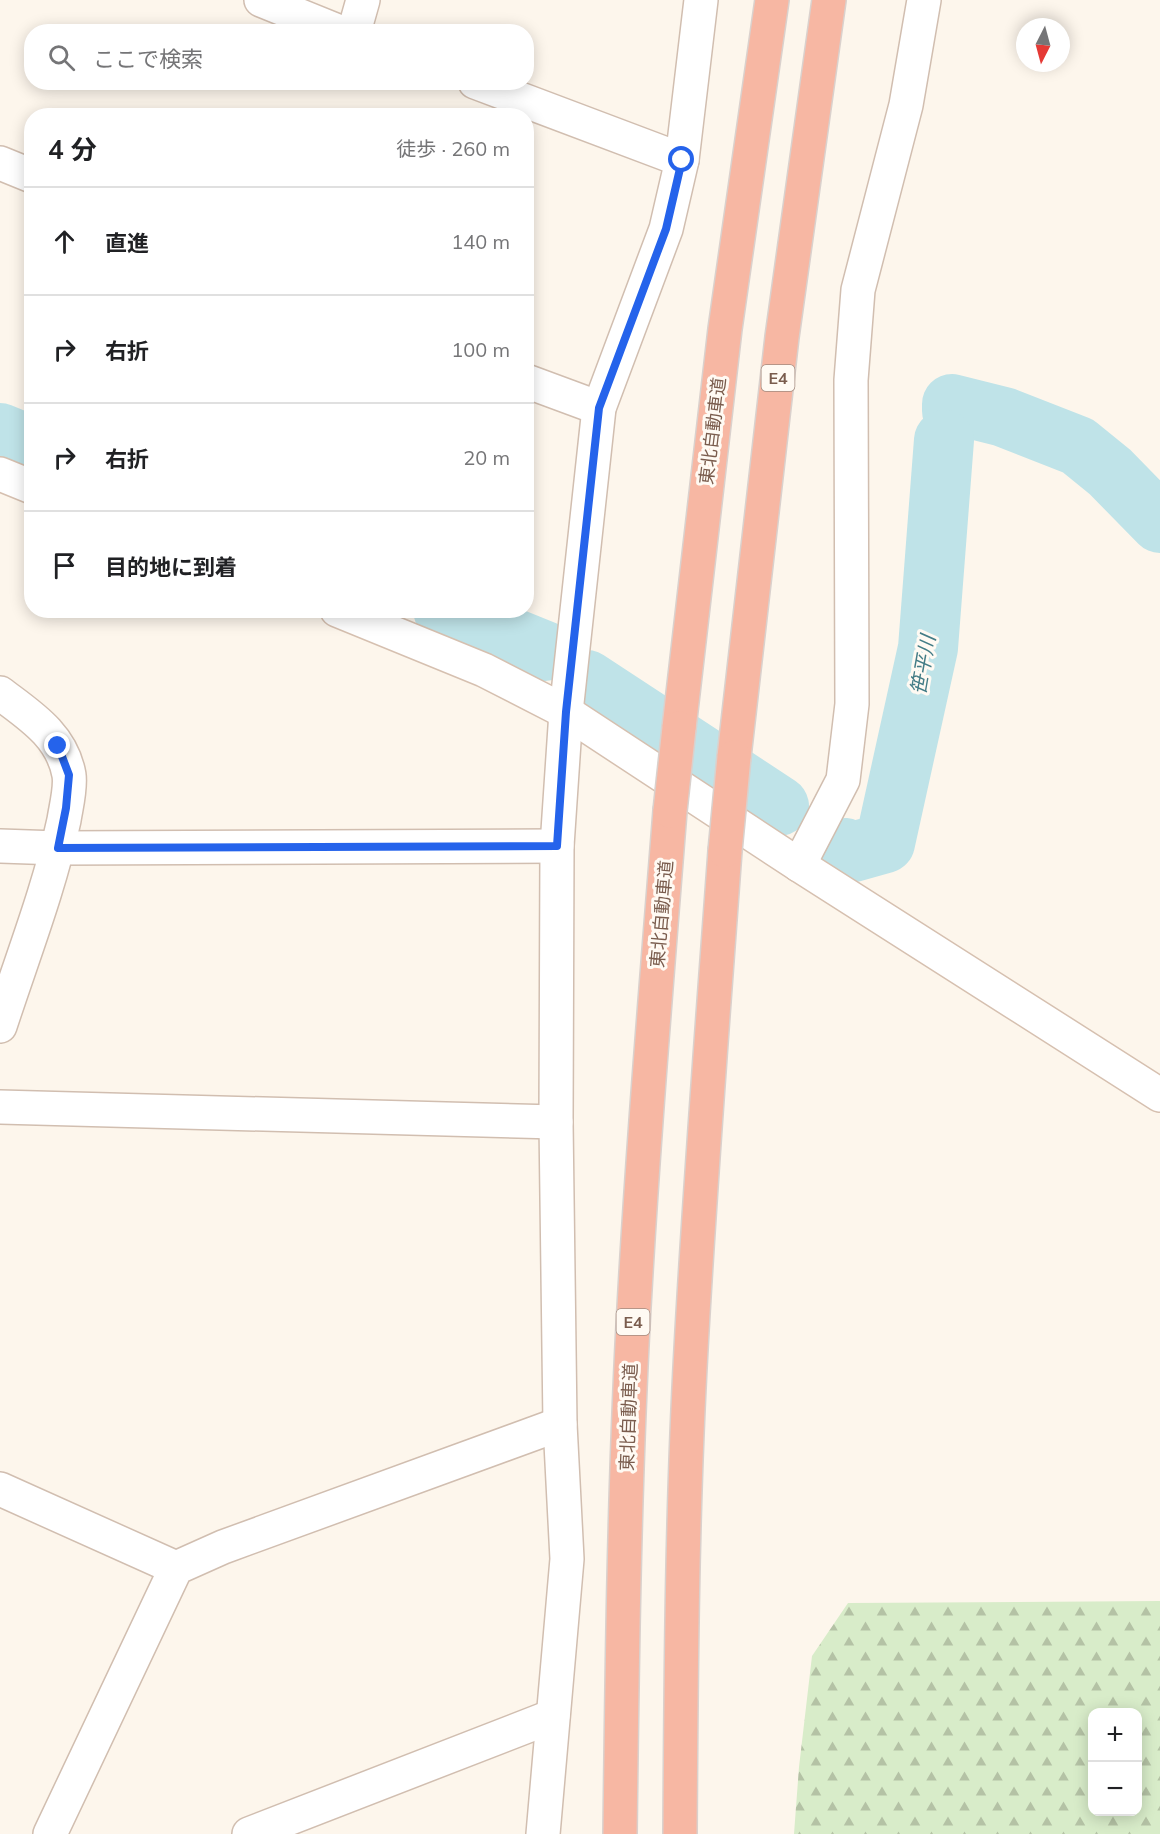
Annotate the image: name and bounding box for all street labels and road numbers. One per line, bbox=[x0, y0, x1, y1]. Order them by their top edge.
road number: E4 bbox=[762, 365, 794, 391]
street label: 東北自動車道 bbox=[695, 376, 730, 486]
street label: 東北自動車道 bbox=[645, 859, 678, 969]
road number: E4 bbox=[616, 1309, 650, 1335]
street label: 東北自動車道 bbox=[615, 1363, 642, 1471]

